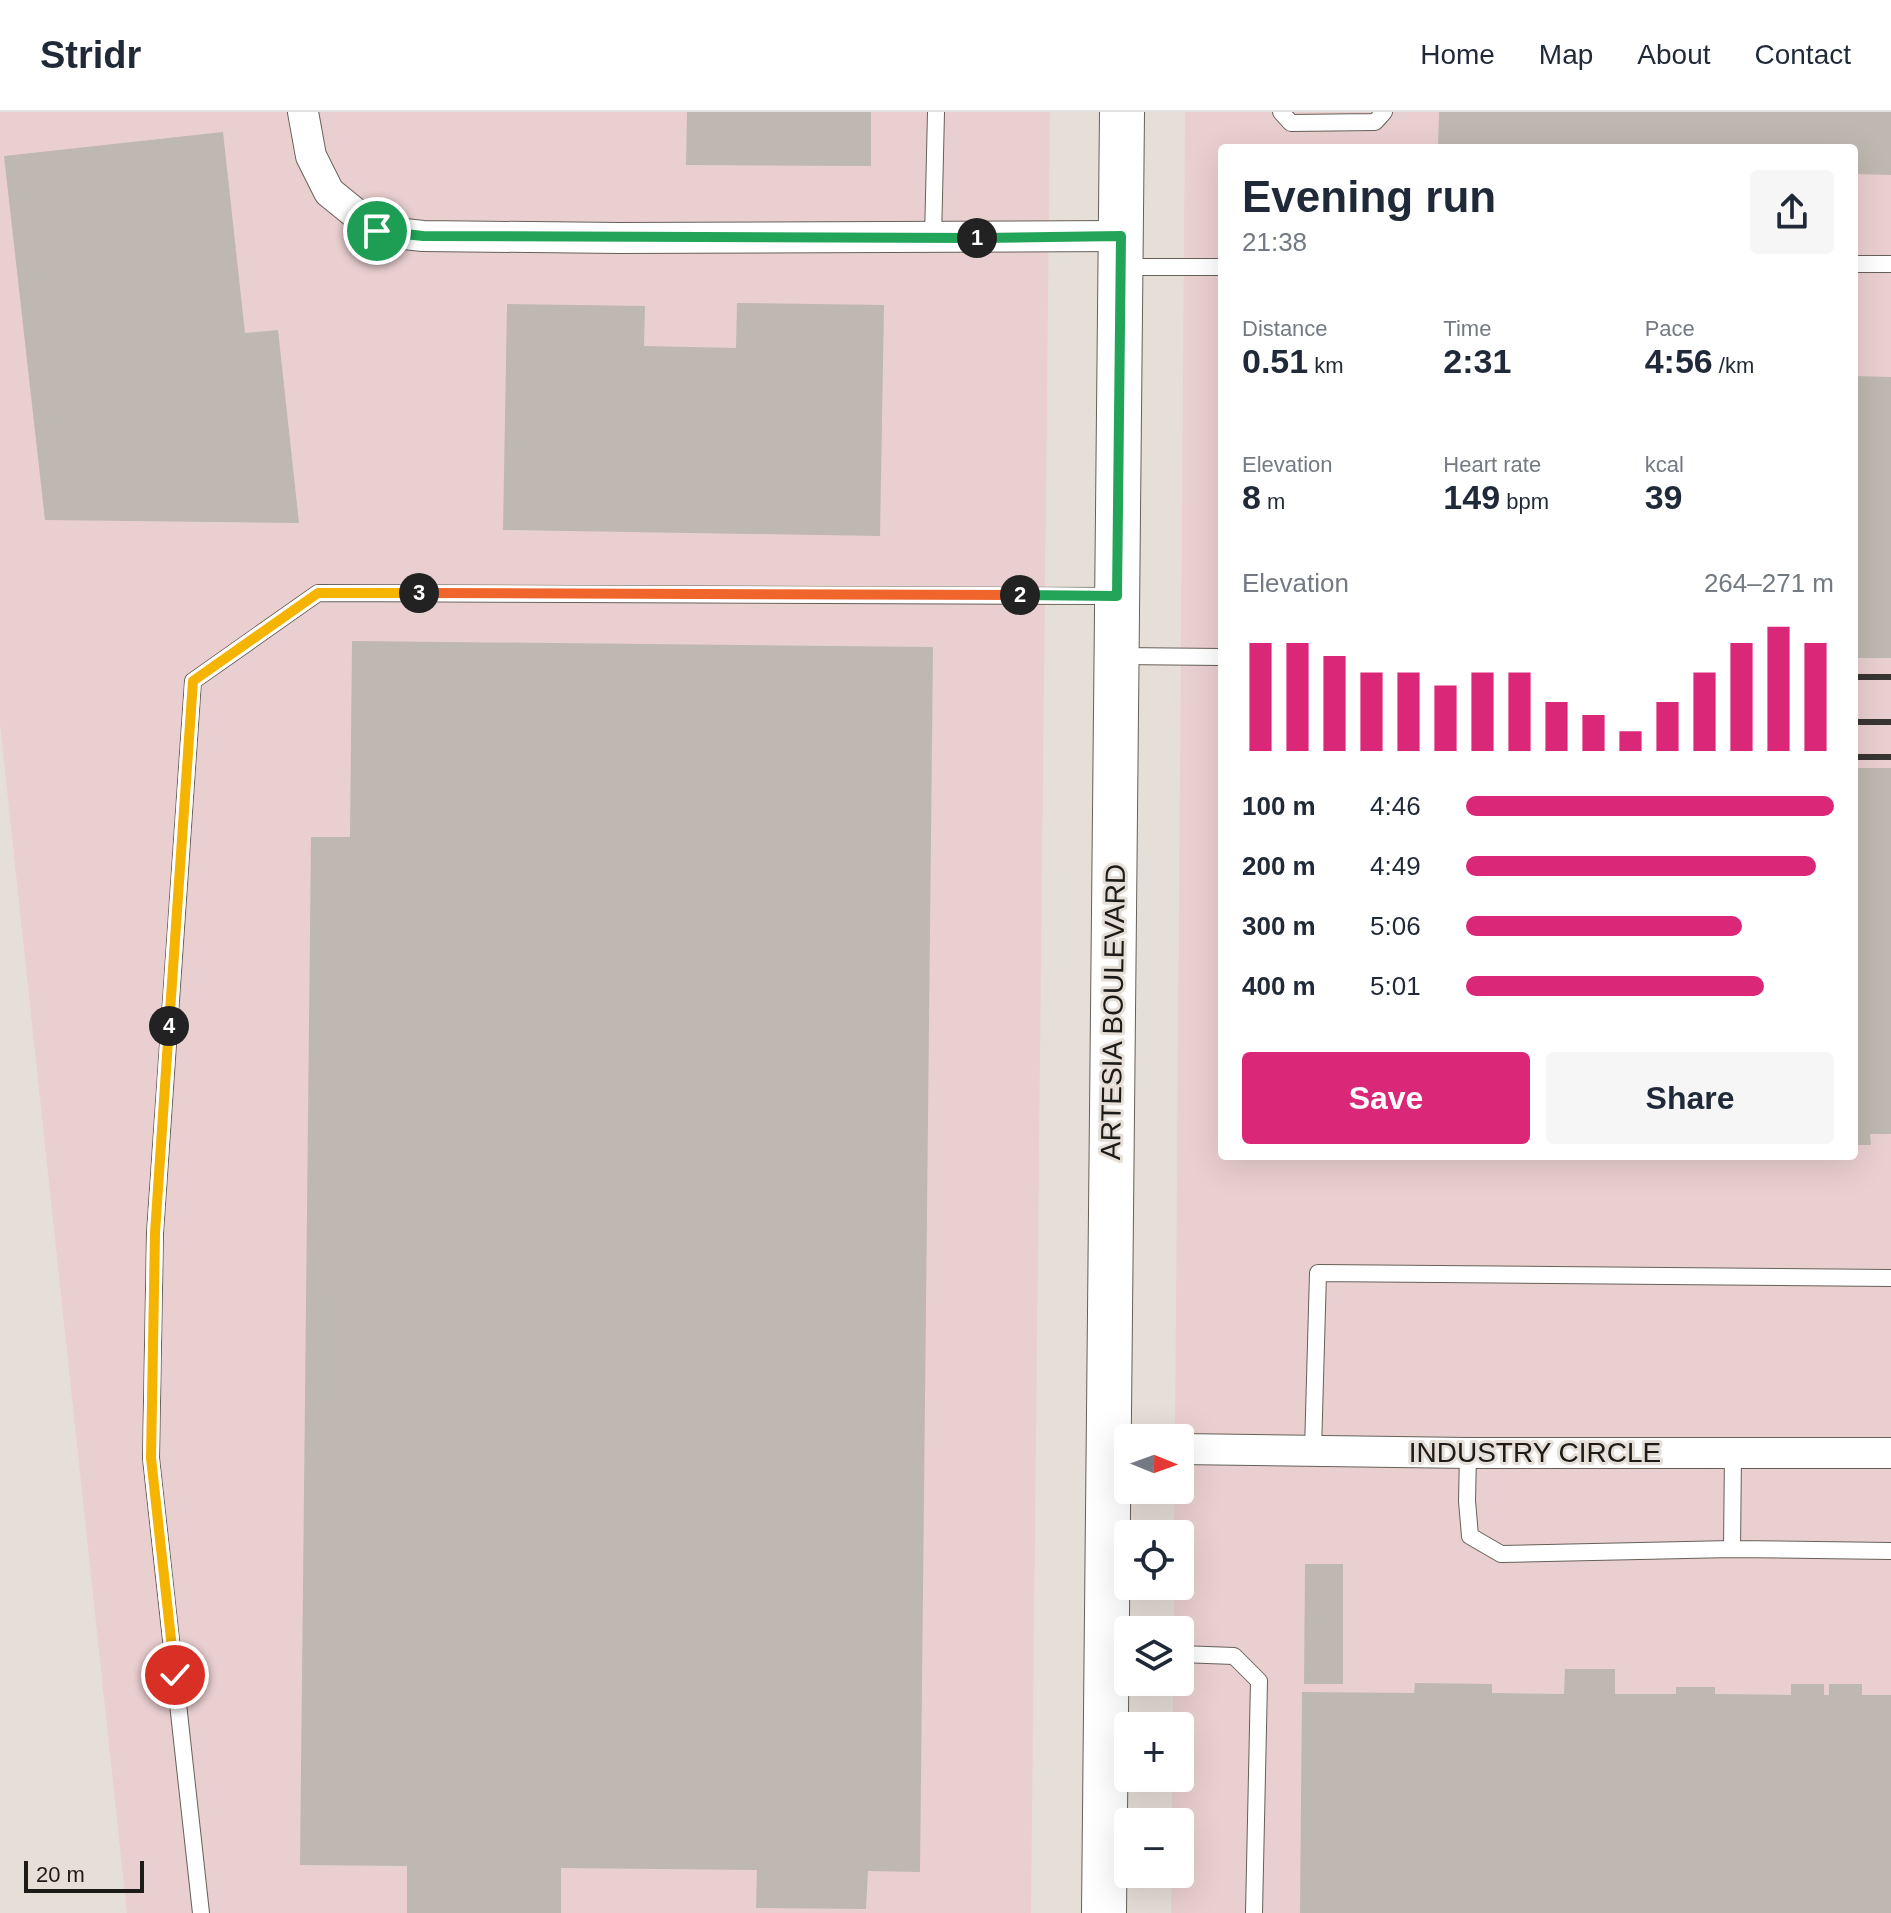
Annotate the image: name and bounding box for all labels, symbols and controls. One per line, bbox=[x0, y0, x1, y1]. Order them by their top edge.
text: Stridr bbox=[40, 34, 141, 76]
text: Home bbox=[1420, 39, 1495, 70]
text: Map bbox=[1539, 39, 1593, 70]
text: About bbox=[1637, 39, 1711, 70]
text: Contact bbox=[1755, 39, 1851, 70]
button: share bbox=[1750, 170, 1834, 254]
text: Evening run bbox=[1242, 172, 1496, 221]
pin bbox=[343, 197, 411, 265]
icon: arrive bbox=[355, 209, 399, 253]
pin: 1 bbox=[957, 218, 997, 258]
text: 1 bbox=[971, 225, 983, 250]
text: 21:38 bbox=[1242, 227, 1307, 257]
text: Distance bbox=[1242, 316, 1328, 341]
text: Time bbox=[1443, 316, 1491, 341]
text: Pace bbox=[1645, 316, 1695, 341]
text: 0.51 bbox=[1242, 342, 1308, 380]
text: 2:31 bbox=[1443, 342, 1511, 380]
text: 4:56 bbox=[1645, 342, 1713, 380]
text: km bbox=[1308, 353, 1344, 378]
text: /km bbox=[1713, 353, 1754, 378]
text: Elevation bbox=[1242, 452, 1333, 477]
text: Heart rate bbox=[1443, 452, 1541, 477]
text: kcal bbox=[1645, 452, 1684, 477]
text: 8 bbox=[1242, 478, 1261, 516]
text: 149 bbox=[1443, 478, 1500, 516]
text: 39 bbox=[1645, 478, 1682, 516]
text: m bbox=[1261, 489, 1285, 514]
text: bpm bbox=[1500, 489, 1549, 514]
text: Elevation bbox=[1242, 568, 1349, 598]
text: 264–271 m bbox=[1704, 568, 1834, 598]
pin: 3 bbox=[399, 573, 439, 613]
pin: 2 bbox=[1000, 575, 1040, 615]
text: 3 bbox=[413, 580, 425, 605]
text: 2 bbox=[1014, 582, 1026, 607]
text: 100 m bbox=[1242, 791, 1316, 821]
text: 4:46 bbox=[1370, 791, 1421, 821]
text: 200 m bbox=[1242, 851, 1316, 881]
text: 4:49 bbox=[1370, 851, 1421, 881]
street label: ARTESIA BOULEVARD bbox=[1095, 864, 1131, 1160]
text: 300 m bbox=[1242, 911, 1316, 941]
text: 5:06 bbox=[1370, 911, 1421, 941]
text: 400 m bbox=[1242, 971, 1316, 1001]
text: 5:01 bbox=[1370, 971, 1421, 1001]
pin: 4 bbox=[149, 1006, 189, 1046]
text: 4 bbox=[163, 1013, 175, 1038]
button: Save bbox=[1242, 1052, 1530, 1144]
button: Share bbox=[1546, 1052, 1834, 1144]
north arrow bbox=[1114, 1424, 1194, 1504]
map controls bbox=[1114, 1424, 1194, 1888]
street label: INDUSTRY CIRCLE bbox=[1409, 1437, 1661, 1468]
button: locate bbox=[1114, 1520, 1194, 1600]
button: layers bbox=[1114, 1616, 1194, 1696]
pin bbox=[141, 1641, 209, 1709]
icon: check bbox=[153, 1653, 197, 1697]
button: + bbox=[1114, 1712, 1194, 1792]
button: − bbox=[1114, 1808, 1194, 1888]
scale bar bbox=[24, 1857, 144, 1893]
text: 20 m bbox=[36, 1862, 85, 1887]

